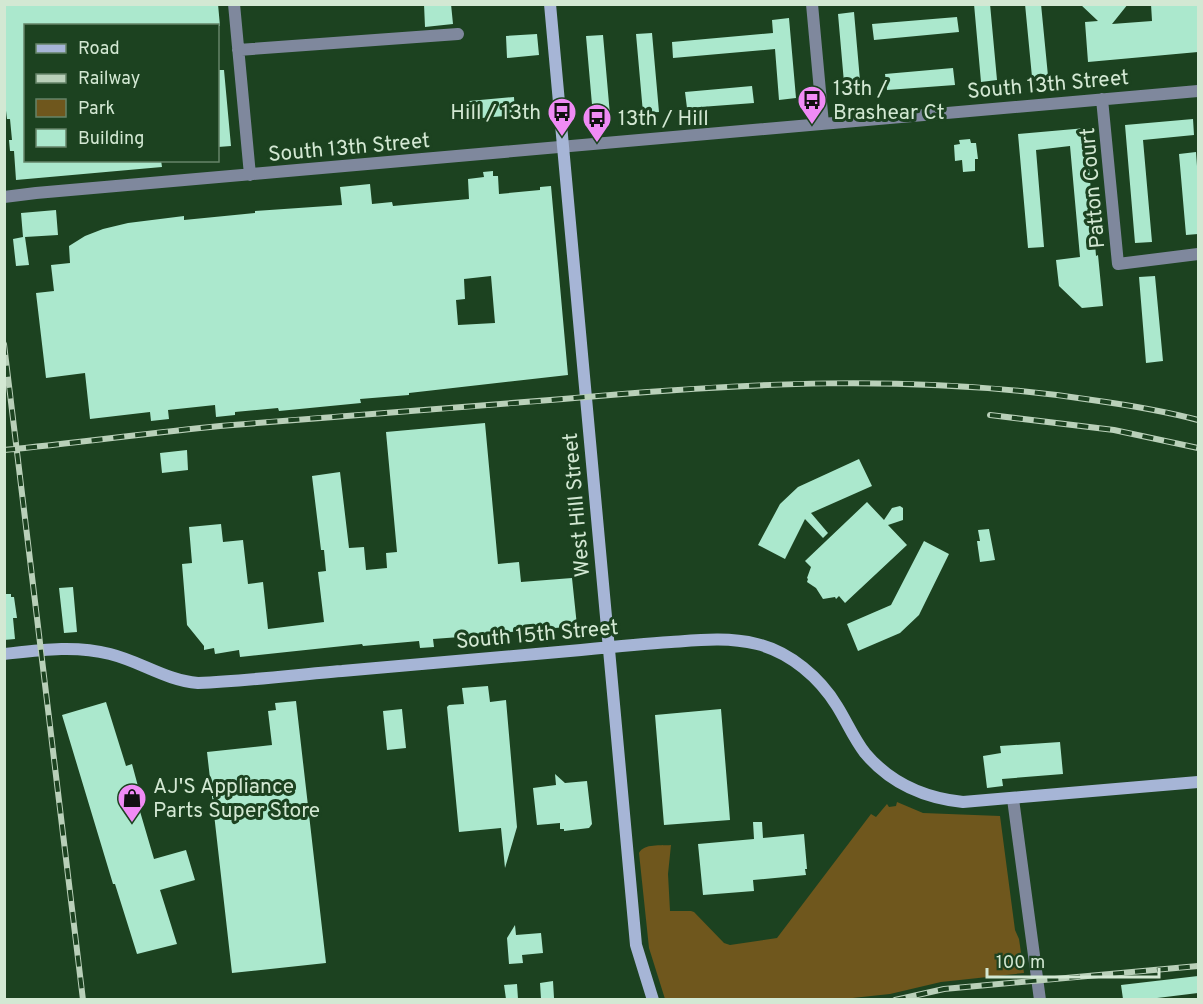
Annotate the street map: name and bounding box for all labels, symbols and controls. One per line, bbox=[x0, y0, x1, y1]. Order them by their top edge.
legend bbox=[24, 24, 219, 162]
text: Road bbox=[78, 38, 120, 61]
street label: South 13th Street bbox=[966, 65, 1130, 106]
text: Railway bbox=[78, 68, 140, 91]
place label: 13th / Brashear Ct bbox=[833, 76, 945, 127]
bus stop icon: 13th / Brashear Ct bbox=[796, 84, 828, 126]
bus stop icon: Hill / 13th bbox=[546, 96, 578, 138]
text: Park bbox=[78, 98, 115, 121]
place label: Hill / 13th bbox=[450, 100, 541, 127]
bus stop icon: 13th / Hill bbox=[581, 102, 613, 144]
place label: 13th / Hill bbox=[618, 106, 709, 133]
street label: Patton Court bbox=[1075, 126, 1112, 249]
text: Building bbox=[78, 128, 144, 151]
street label: South 13th Street bbox=[267, 128, 431, 169]
street label: West Hill Street bbox=[558, 432, 597, 578]
street label: South 15th Street bbox=[455, 615, 619, 656]
place label: AJ'S Appliance Parts Super Store bbox=[153, 774, 320, 825]
shop icon: AJ'S Appliance Parts Super Store bbox=[116, 782, 148, 824]
scale bar bbox=[987, 941, 1160, 979]
text: 100 m bbox=[996, 952, 1045, 975]

